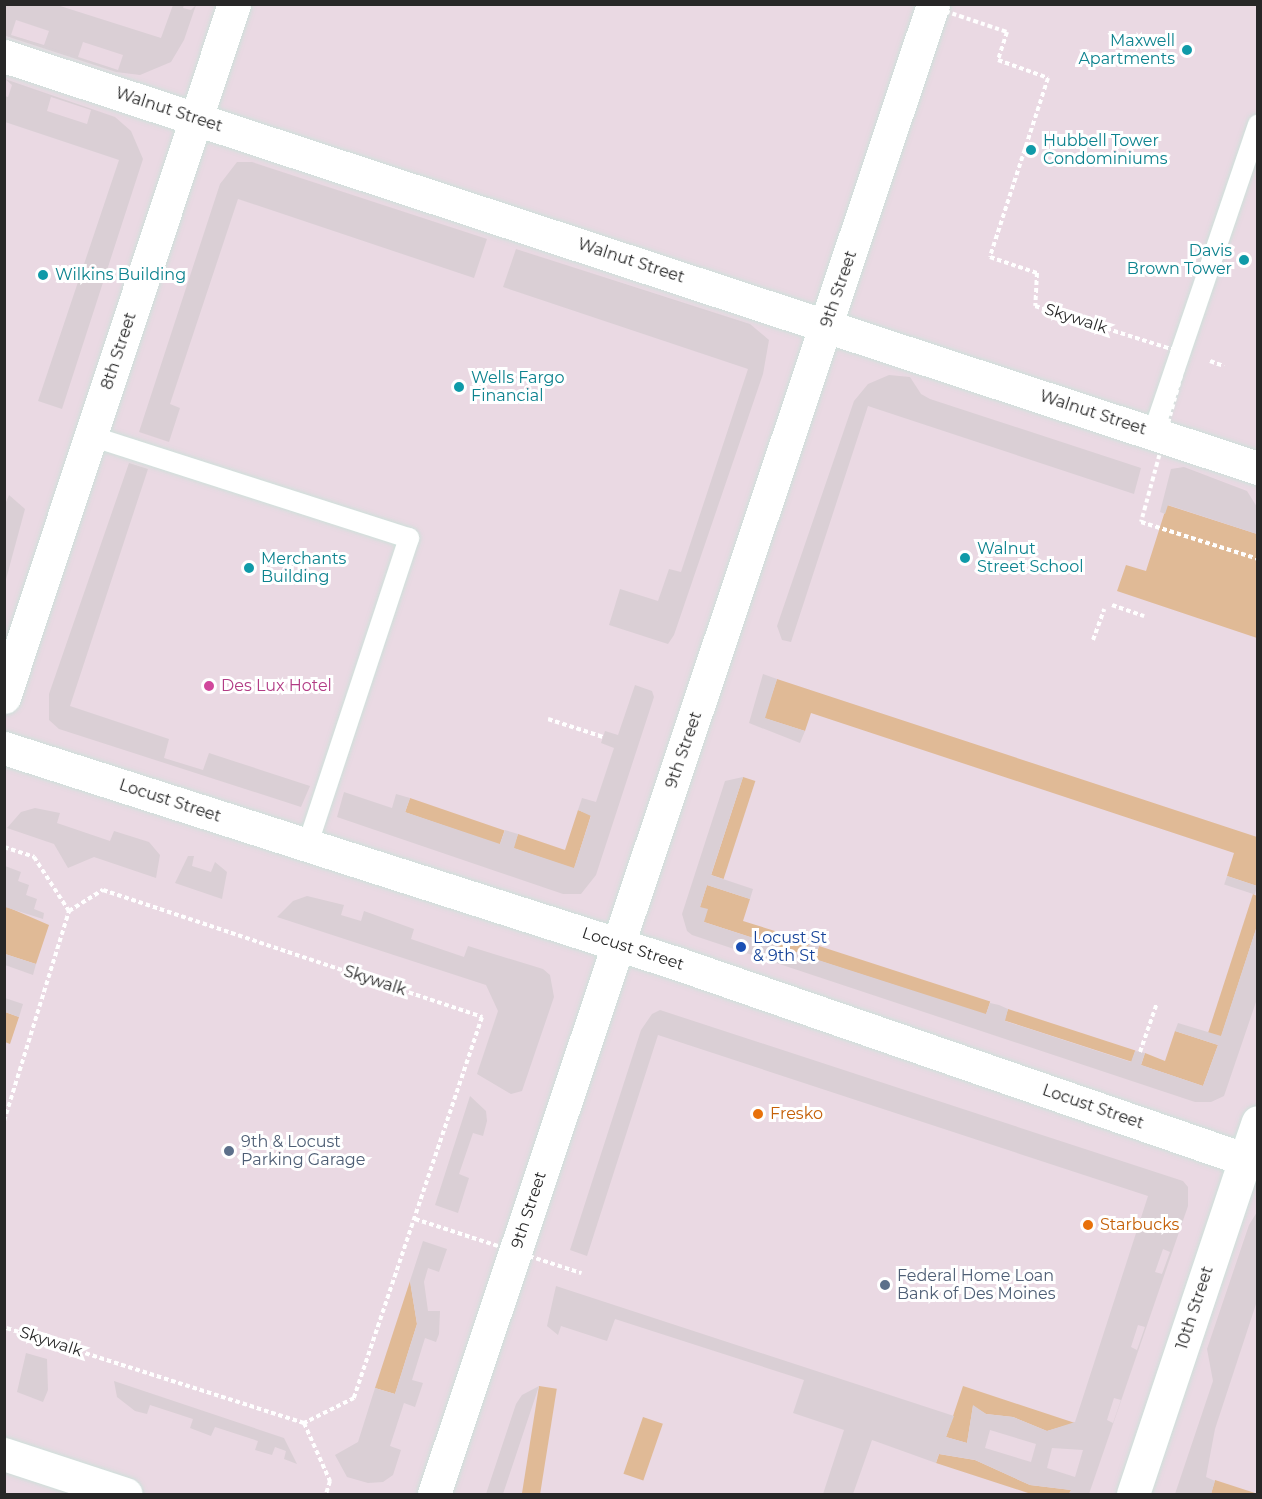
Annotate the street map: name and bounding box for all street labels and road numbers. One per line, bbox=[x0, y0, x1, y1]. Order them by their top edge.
street label: Walnut Street bbox=[113, 84, 225, 136]
street label: Walnut Street bbox=[575, 235, 687, 287]
street label: 9th Street bbox=[817, 248, 861, 330]
street label: Skywalk bbox=[1042, 300, 1110, 338]
street label: 8th Street bbox=[97, 310, 141, 392]
street label: Walnut Street bbox=[1037, 387, 1149, 439]
street label: 9th Street bbox=[662, 709, 706, 791]
street label: Locust Street bbox=[117, 775, 223, 827]
street label: Locust Street bbox=[580, 923, 686, 975]
street label: Skywalk bbox=[341, 962, 409, 1000]
street label: Locust Street bbox=[1040, 1081, 1146, 1133]
street label: 9th Street bbox=[508, 1169, 550, 1251]
street label: 10th Street bbox=[1173, 1264, 1217, 1352]
street label: Skywalk bbox=[17, 1323, 85, 1361]

